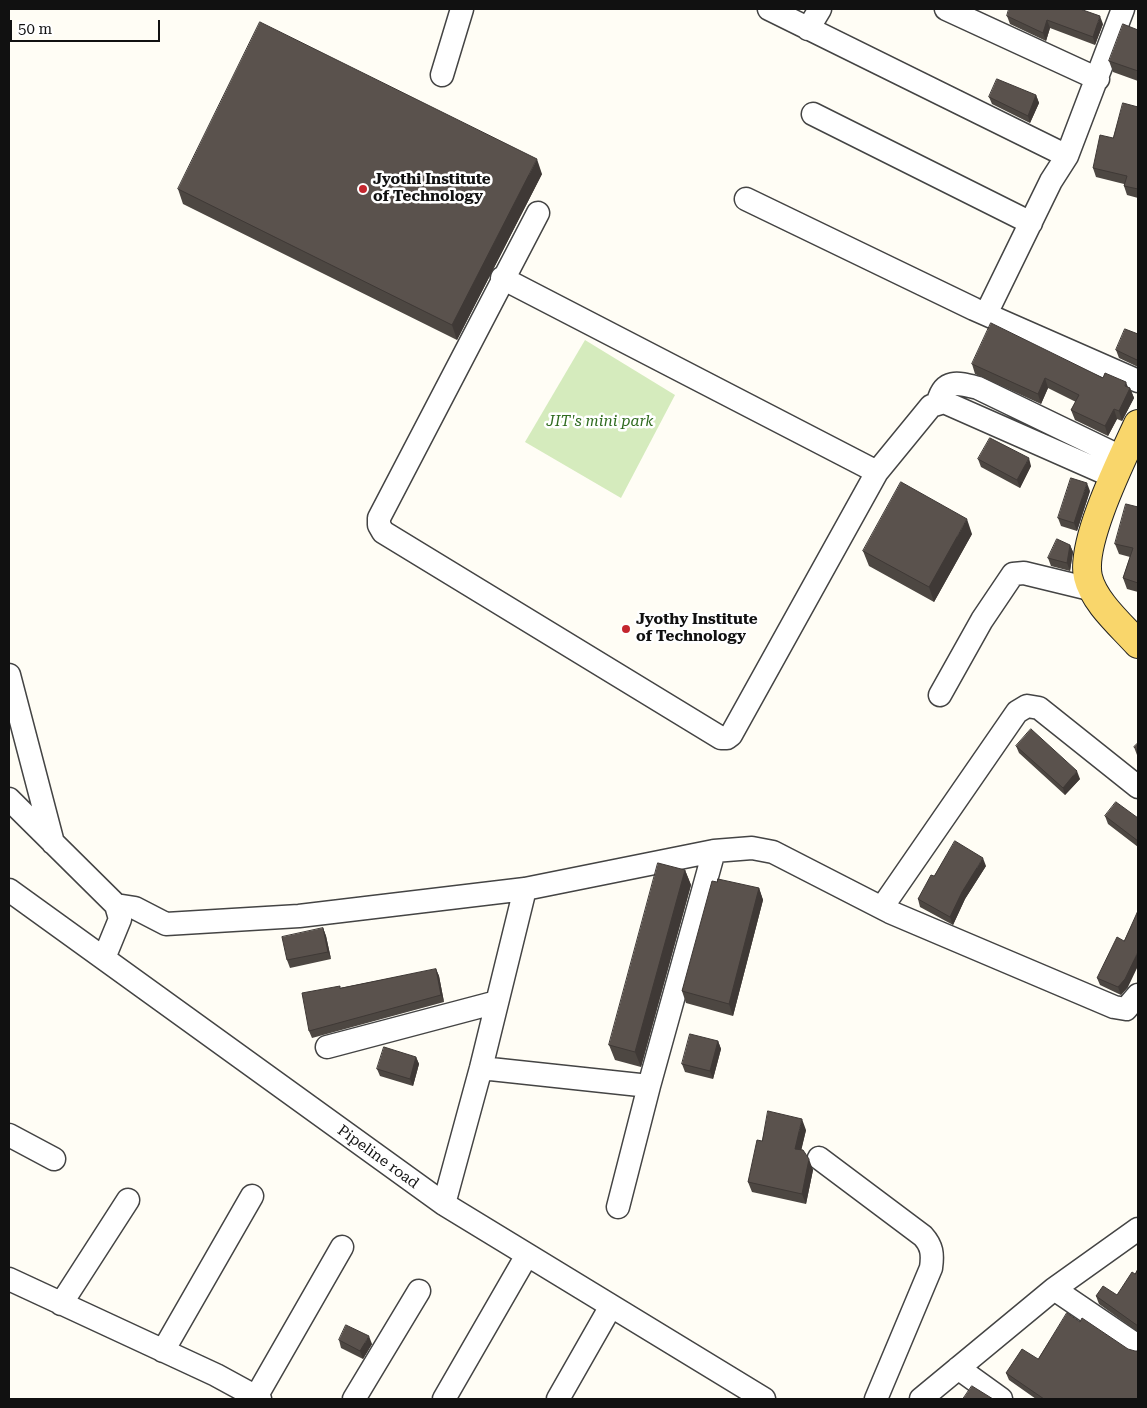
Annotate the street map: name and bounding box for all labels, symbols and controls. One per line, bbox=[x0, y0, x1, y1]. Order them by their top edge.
scale bar bbox=[12, 10, 162, 42]
text: 50 m bbox=[18, 20, 52, 38]
place label: Jyothi Institute of Technology bbox=[373, 171, 491, 206]
marker: Jyothi Institute of Technology bbox=[357, 183, 369, 195]
park label: JIT's mini park bbox=[547, 413, 653, 431]
place label: Jyothy Institute of Technology bbox=[636, 611, 758, 646]
marker: Jyothy Institute of Technology bbox=[620, 623, 632, 635]
street label: Pipeline road bbox=[334, 1121, 422, 1193]

